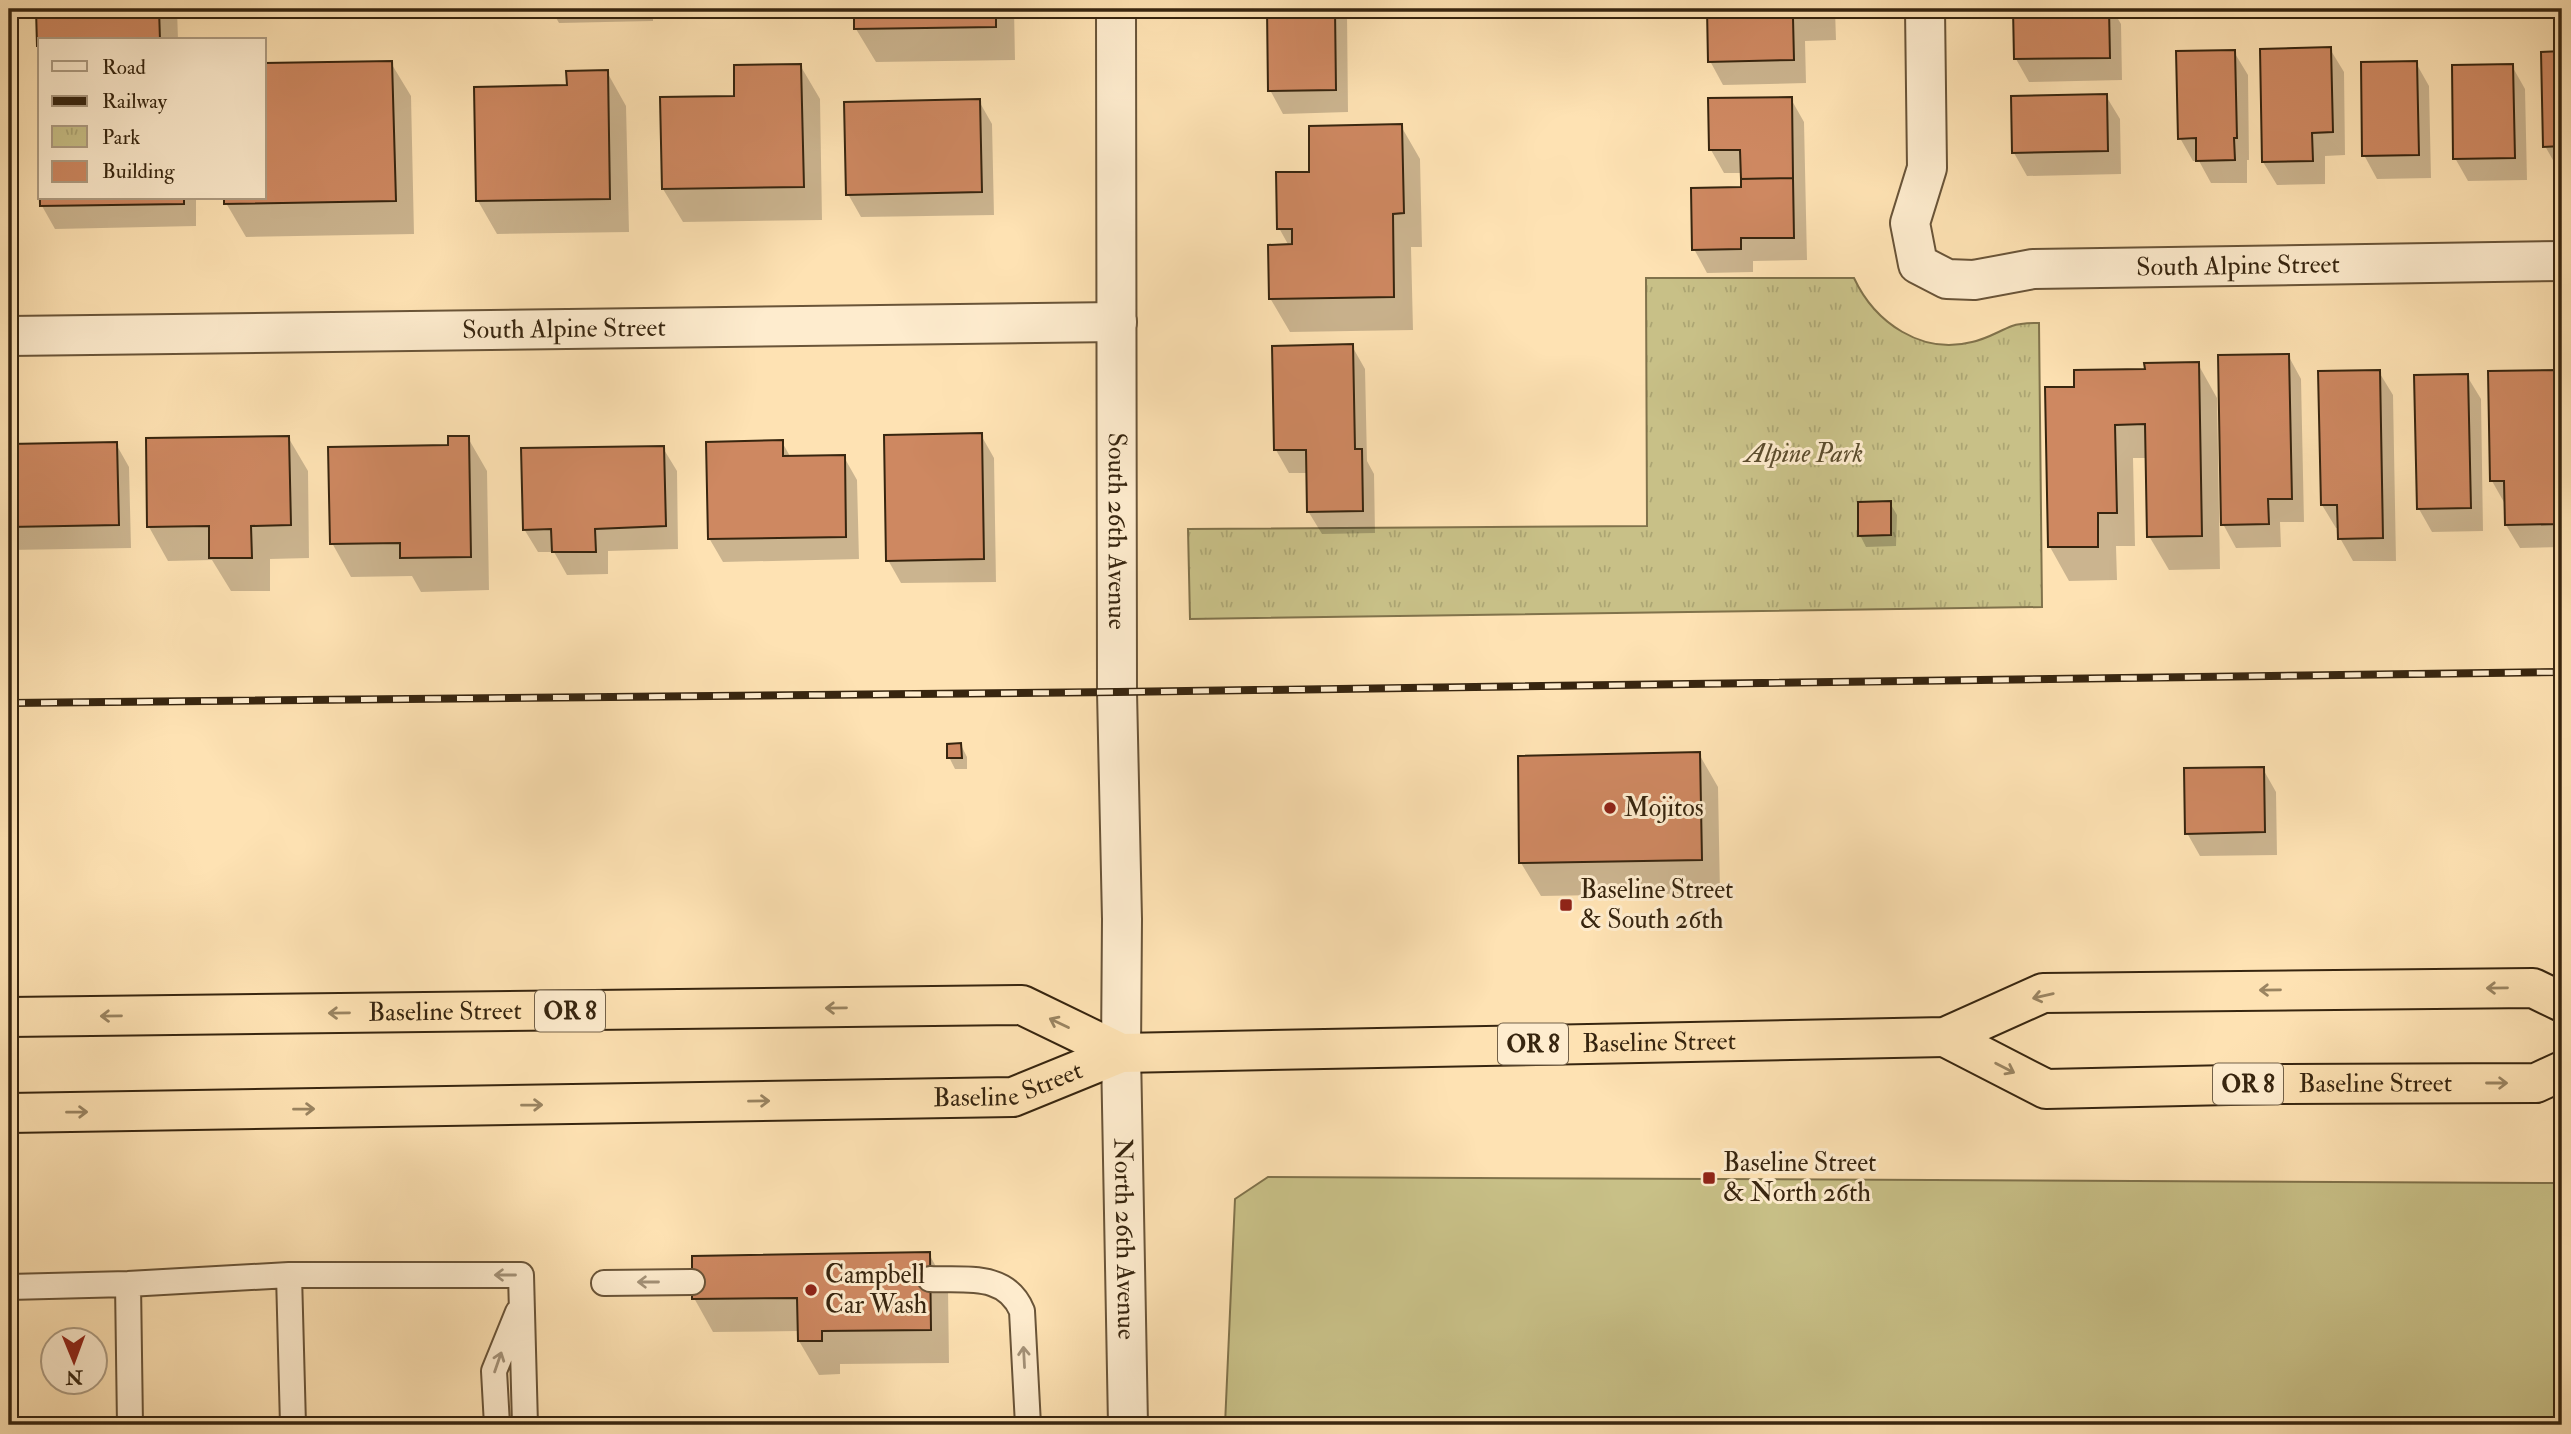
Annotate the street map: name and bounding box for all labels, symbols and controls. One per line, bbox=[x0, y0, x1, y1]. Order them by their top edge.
legend bbox=[38, 38, 266, 200]
text: Road bbox=[102, 54, 147, 81]
text: Railway bbox=[102, 88, 168, 115]
text: Park bbox=[102, 124, 140, 151]
text: Building bbox=[102, 158, 175, 185]
street label: South Alpine Street bbox=[2136, 248, 2340, 283]
street label: South Alpine Street bbox=[462, 312, 666, 346]
street label: South 26th Avenue bbox=[1101, 432, 1133, 630]
park label: Alpine Park bbox=[1742, 438, 1863, 470]
place label: Mojitos bbox=[1624, 792, 1704, 824]
marker: Mojitos bbox=[1602, 800, 1618, 816]
place label: Baseline Street & South 26th bbox=[1580, 874, 1734, 936]
marker: Baseline Street & South 26th bbox=[1558, 897, 1574, 913]
one-way arrow bbox=[2486, 981, 2509, 995]
one-way arrow bbox=[2258, 984, 2281, 997]
one-way arrow bbox=[2032, 989, 2055, 1003]
road number: OR 8 bbox=[535, 990, 605, 1031]
street label: Baseline Street bbox=[368, 995, 522, 1029]
one-way arrow bbox=[825, 1001, 848, 1014]
one-way arrow bbox=[328, 1007, 351, 1020]
one-way arrow bbox=[100, 1009, 123, 1023]
one-way arrow bbox=[1049, 1016, 1070, 1030]
road number: OR 8 bbox=[1498, 1024, 1568, 1064]
street label: Baseline Street bbox=[1582, 1025, 1736, 1060]
street label: Baseline Street bbox=[933, 1054, 1087, 1114]
one-way arrow bbox=[1994, 1062, 2015, 1076]
road number: OR 8 bbox=[2213, 1064, 2283, 1104]
street label: Baseline Street bbox=[2298, 1067, 2452, 1100]
one-way arrow bbox=[2485, 1076, 2508, 1090]
one-way arrow bbox=[748, 1094, 771, 1108]
one-way arrow bbox=[520, 1098, 543, 1112]
one-way arrow bbox=[293, 1102, 316, 1115]
one-way arrow bbox=[65, 1105, 88, 1119]
street label: North 26th Avenue bbox=[1107, 1138, 1142, 1340]
place label: Baseline Street & North 26th bbox=[1723, 1147, 1877, 1209]
marker: Baseline Street & North 26th bbox=[1701, 1170, 1717, 1186]
place label: Campbell Car Wash bbox=[825, 1259, 927, 1321]
one-way arrow bbox=[494, 1268, 517, 1282]
one-way arrow bbox=[637, 1276, 660, 1289]
marker: Campbell Car Wash bbox=[803, 1282, 819, 1298]
north arrow bbox=[38, 1326, 108, 1396]
one-way arrow bbox=[1018, 1346, 1031, 1369]
one-way arrow bbox=[493, 1351, 505, 1373]
text: N bbox=[65, 1365, 84, 1389]

